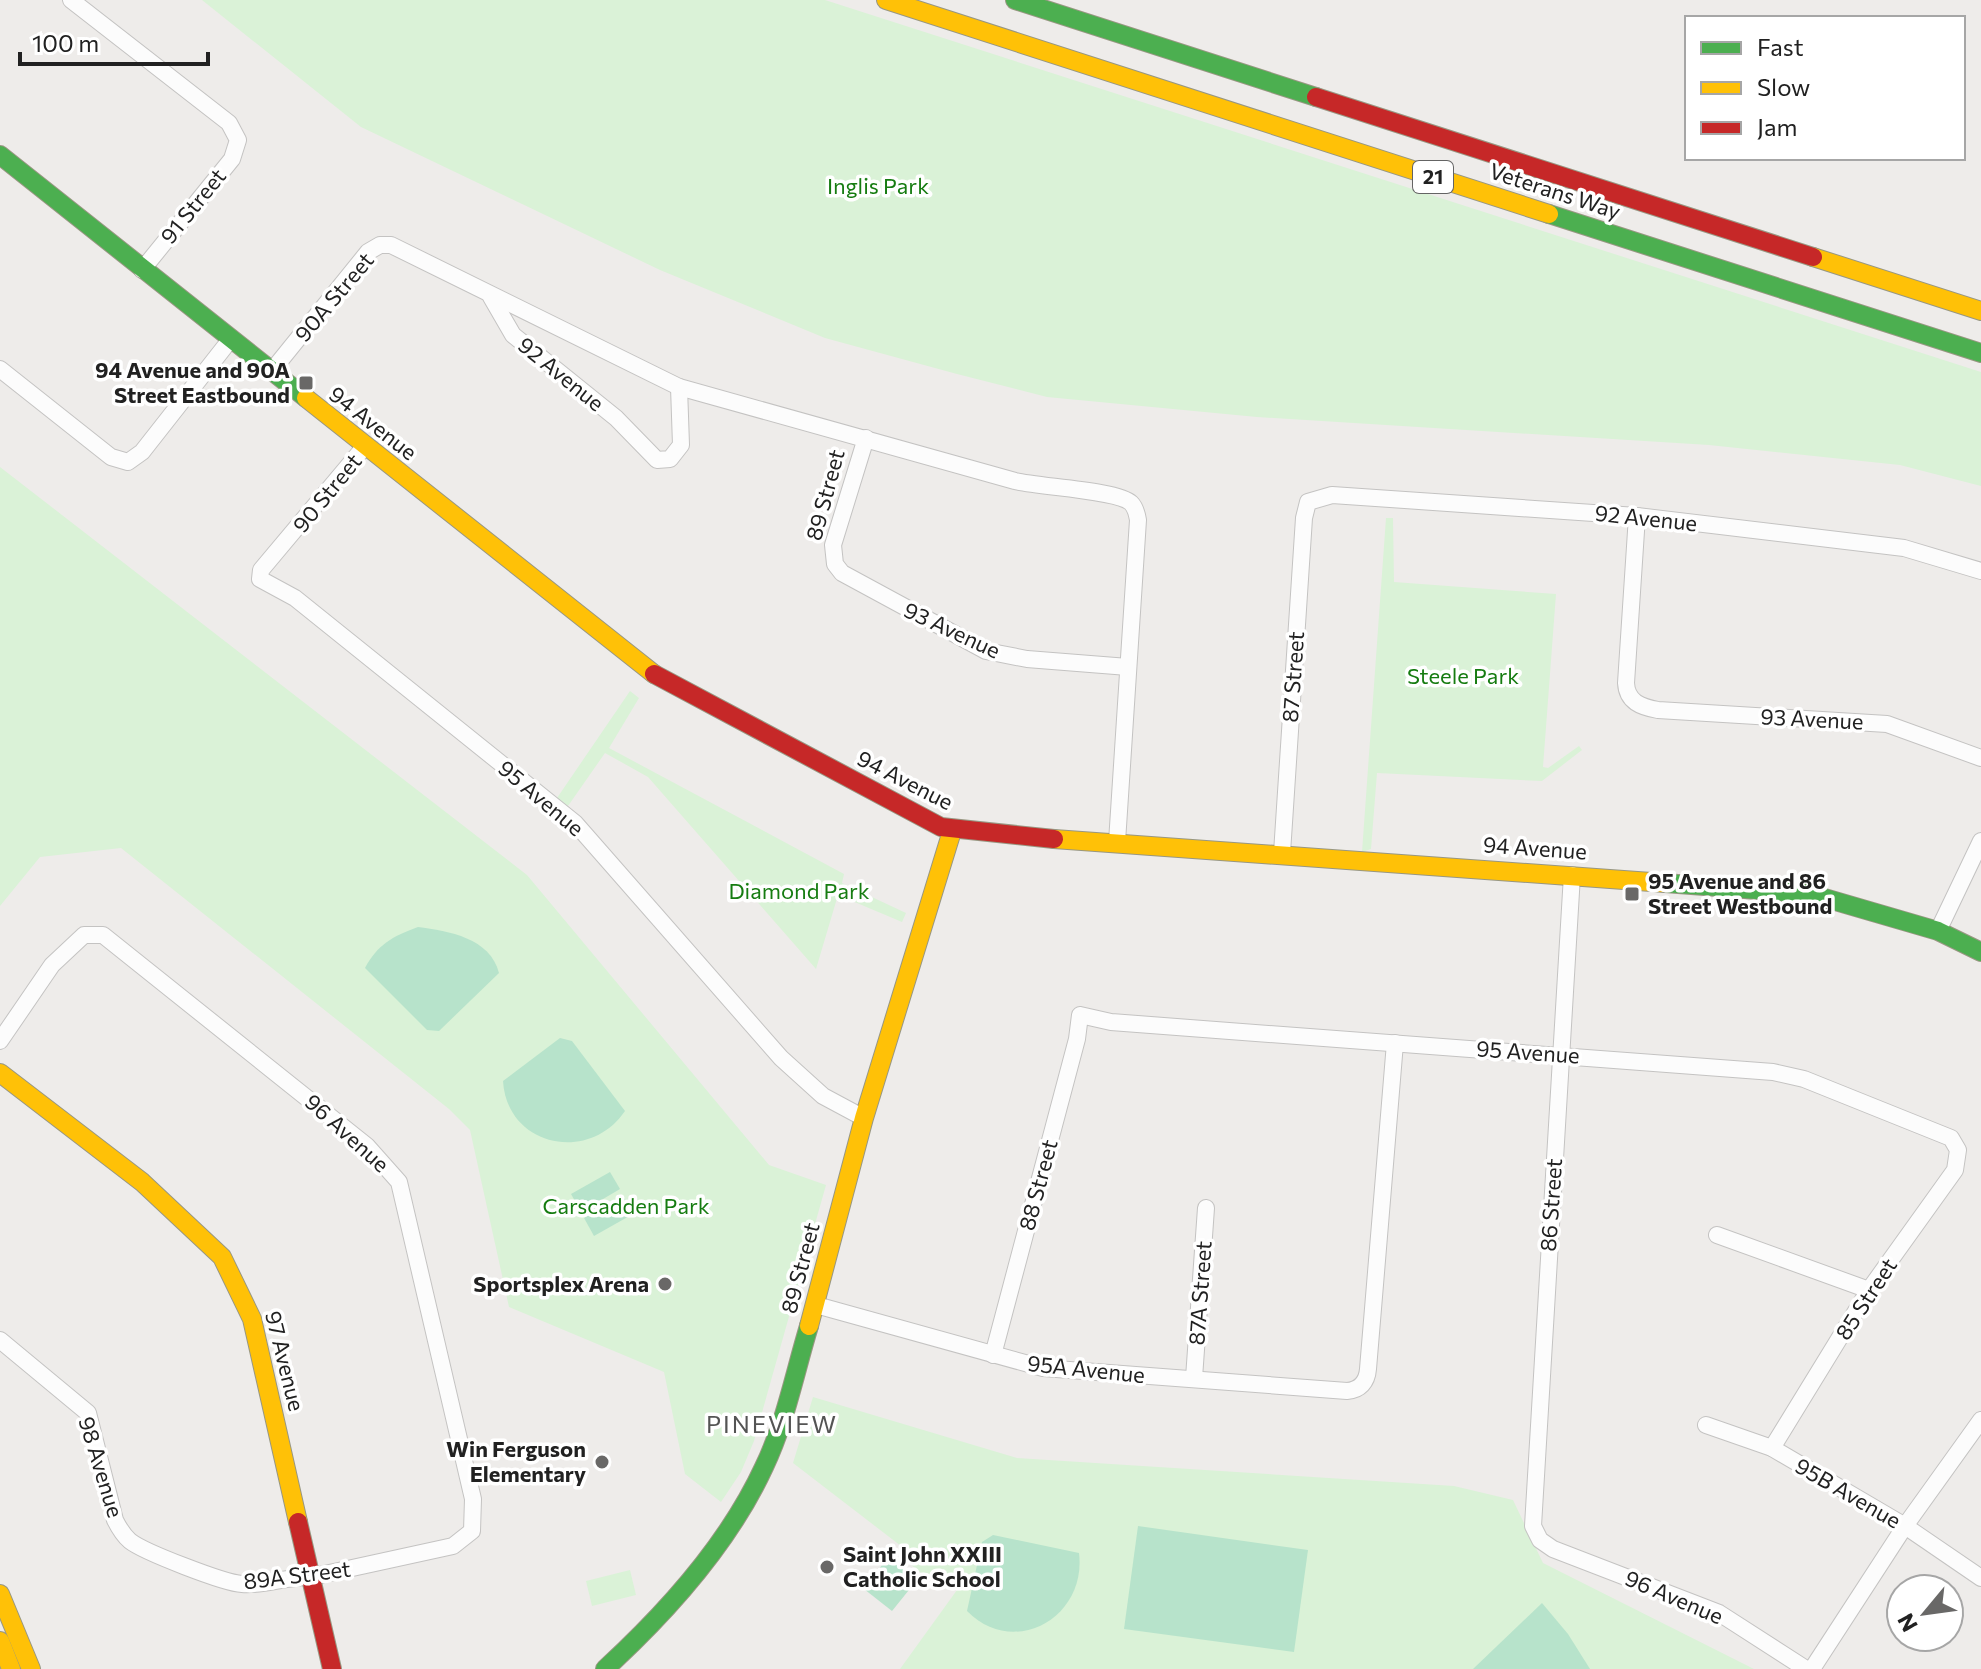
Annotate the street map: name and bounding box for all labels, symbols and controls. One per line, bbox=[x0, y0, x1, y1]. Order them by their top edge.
scale bar bbox=[20, 16, 208, 66]
legend bbox=[1685, 16, 1965, 160]
text: 100 m bbox=[32, 28, 99, 57]
text: Fast bbox=[1757, 32, 1804, 61]
text: Slow bbox=[1757, 72, 1810, 101]
text: Jam bbox=[1757, 112, 1797, 141]
street label: Veterans Way bbox=[1486, 157, 1624, 224]
road number: 21 bbox=[1413, 161, 1453, 193]
street label: 91 Street bbox=[154, 163, 231, 249]
park label: Inglis Park bbox=[827, 172, 929, 199]
street label: 90A Street bbox=[288, 246, 379, 347]
street label: 92 Avenue bbox=[513, 331, 610, 417]
place label: 94 Avenue and 90A Street Eastbound bbox=[95, 356, 290, 408]
marker: 94 Avenue and 90A Street Eastbound bbox=[297, 374, 315, 392]
street label: 94 Avenue bbox=[324, 380, 423, 465]
street label: 89 Street bbox=[799, 446, 850, 543]
street label: 90 Street bbox=[287, 448, 367, 538]
street label: 92 Avenue bbox=[1593, 499, 1699, 536]
street label: 93 Avenue bbox=[900, 595, 1005, 664]
street label: 87 Street bbox=[1276, 630, 1309, 723]
park label: Steele Park bbox=[1407, 662, 1519, 689]
street label: 93 Avenue bbox=[1760, 702, 1864, 735]
street label: 94 Avenue bbox=[853, 744, 958, 815]
street label: 95 Avenue bbox=[493, 754, 590, 841]
street label: 94 Avenue bbox=[1482, 830, 1588, 865]
place label: 95 Avenue and 86 Street Westbound bbox=[1648, 867, 1832, 919]
park label: Diamond Park bbox=[728, 877, 870, 904]
marker: 95 Avenue and 86 Street Westbound bbox=[1623, 885, 1641, 903]
street label: 95 Avenue bbox=[1475, 1034, 1581, 1069]
street label: 96 Avenue bbox=[300, 1088, 395, 1178]
street label: 88 Street bbox=[1012, 1136, 1063, 1233]
street label: 86 Street bbox=[1534, 1158, 1567, 1252]
park label: Carscadden Park bbox=[542, 1192, 710, 1219]
street label: 89 Street bbox=[774, 1219, 825, 1316]
street label: 87A Street bbox=[1182, 1240, 1217, 1346]
street label: 85 Street bbox=[1829, 1253, 1902, 1345]
place label: Sportsplex Arena bbox=[473, 1270, 649, 1297]
marker: Sportsplex Arena bbox=[656, 1275, 674, 1293]
street label: 97 Avenue bbox=[260, 1308, 311, 1414]
street label: 95A Avenue bbox=[1026, 1349, 1146, 1388]
district label: PINEVIEW bbox=[706, 1409, 838, 1438]
street label: 98 Avenue bbox=[73, 1413, 130, 1521]
place label: Win Ferguson Elementary bbox=[446, 1435, 586, 1487]
street label: 95B Avenue bbox=[1791, 1451, 1906, 1534]
marker: Win Ferguson Elementary bbox=[593, 1453, 611, 1471]
place label: Saint John XXIII Catholic School bbox=[843, 1540, 1002, 1592]
street label: 89A Street bbox=[242, 1555, 352, 1594]
marker: Saint John XXIII Catholic School bbox=[818, 1558, 836, 1576]
street label: 96 Avenue bbox=[1621, 1564, 1727, 1629]
north arrow bbox=[1885, 1573, 1965, 1653]
text: N bbox=[1891, 1609, 1923, 1637]

